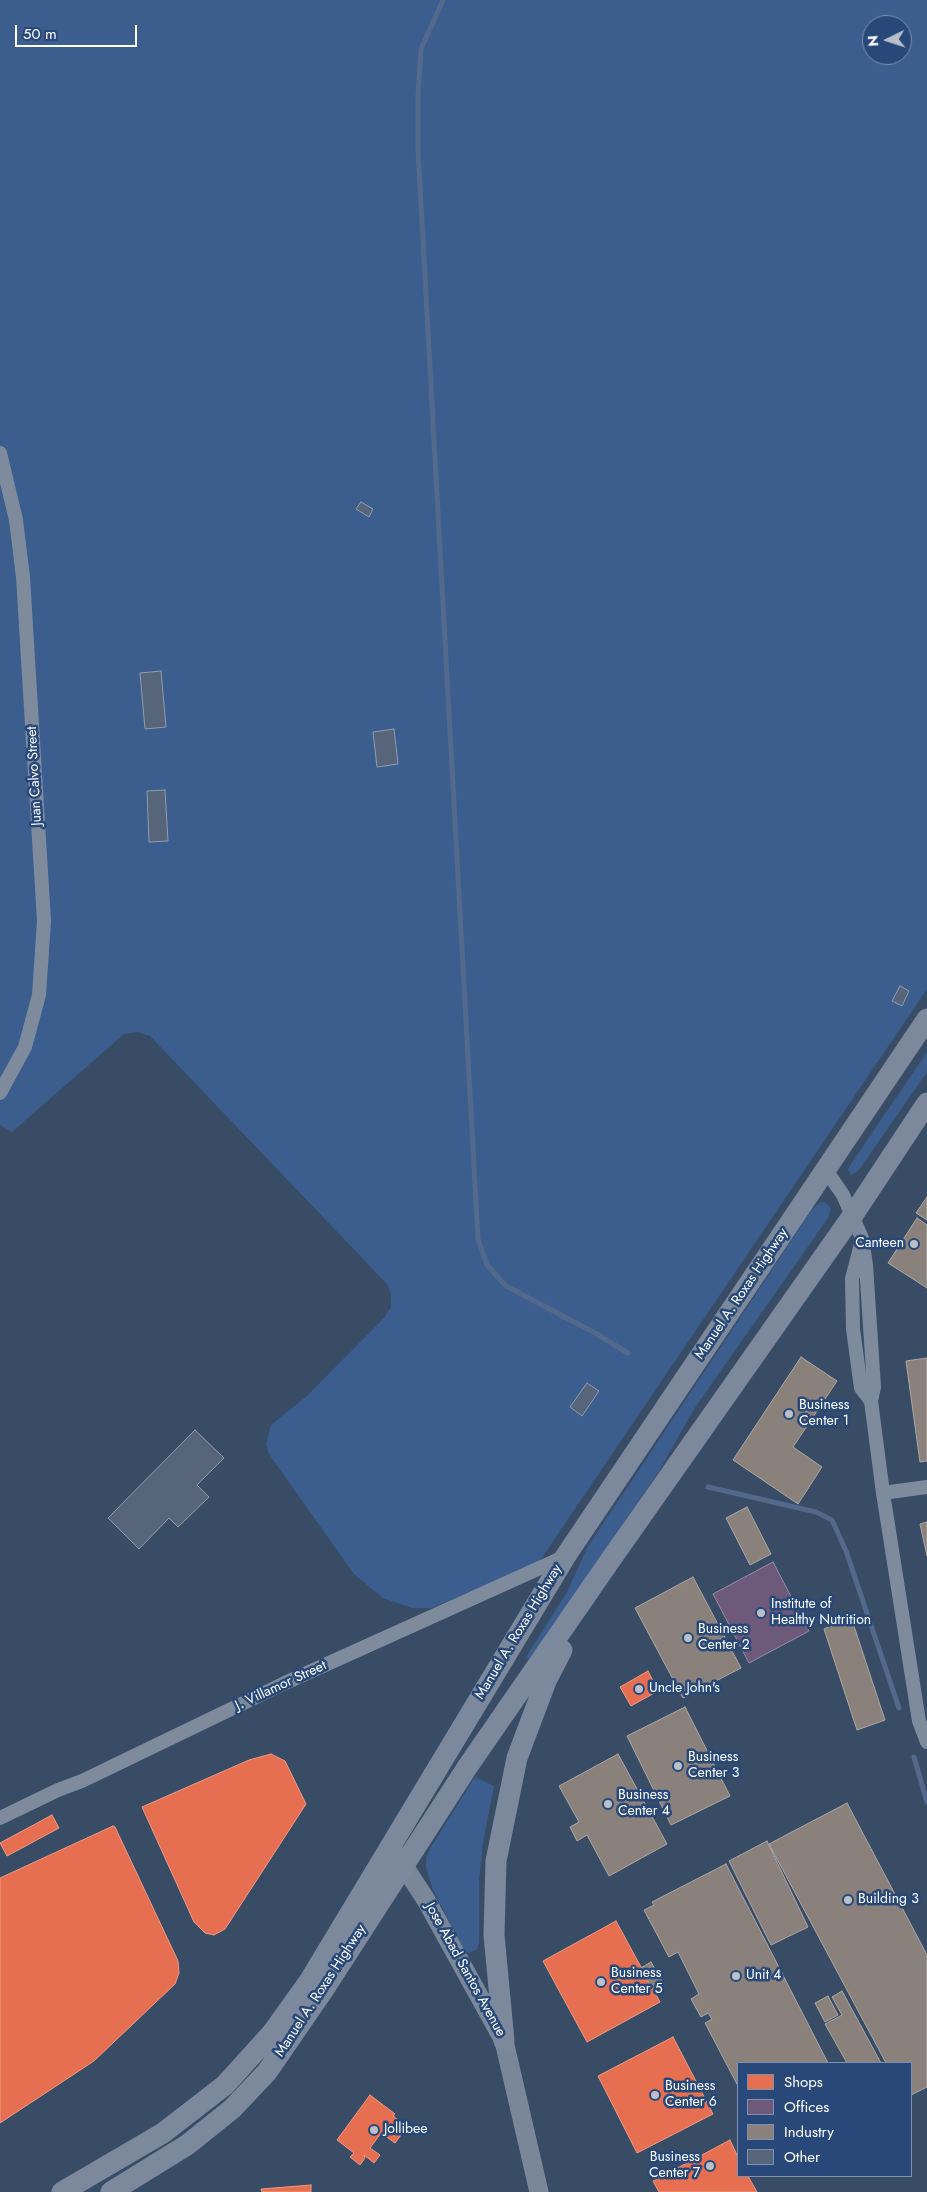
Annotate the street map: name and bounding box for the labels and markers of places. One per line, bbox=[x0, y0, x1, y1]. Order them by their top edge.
place label: Canteen bbox=[855, 1236, 904, 1252]
marker: Canteen bbox=[908, 1238, 920, 1250]
place label: Business Center 1 bbox=[799, 1398, 849, 1430]
marker: Business Center 1 bbox=[783, 1408, 795, 1420]
place label: Institute of Healthy Nutrition bbox=[771, 1597, 871, 1630]
marker: Institute of Healthy Nutrition bbox=[755, 1607, 767, 1619]
place label: Business Center 2 bbox=[698, 1622, 750, 1654]
marker: Business Center 2 bbox=[682, 1632, 694, 1644]
place label: Uncle John's bbox=[649, 1681, 720, 1697]
marker: Uncle John's bbox=[633, 1683, 645, 1695]
place label: Business Center 3 bbox=[688, 1750, 739, 1782]
marker: Business Center 3 bbox=[672, 1760, 684, 1772]
place label: Business Center 4 bbox=[618, 1788, 670, 1820]
marker: Business Center 4 bbox=[602, 1798, 614, 1810]
place label: Building 3 bbox=[858, 1892, 919, 1908]
marker: Building 3 bbox=[842, 1894, 854, 1906]
place label: Business Center 5 bbox=[611, 1966, 663, 1998]
place label: Unit 4 bbox=[746, 1968, 781, 1984]
marker: Unit 4 bbox=[730, 1970, 742, 1982]
marker: Business Center 5 bbox=[595, 1976, 607, 1988]
place label: Business Center 6 bbox=[665, 2079, 717, 2112]
marker: Business Center 6 bbox=[649, 2089, 661, 2101]
place label: Jollibee bbox=[384, 2122, 427, 2138]
marker: Jollibee bbox=[368, 2124, 380, 2136]
place label: Business Center 7 bbox=[649, 2150, 700, 2182]
marker: Business Center 7 bbox=[704, 2160, 716, 2172]

